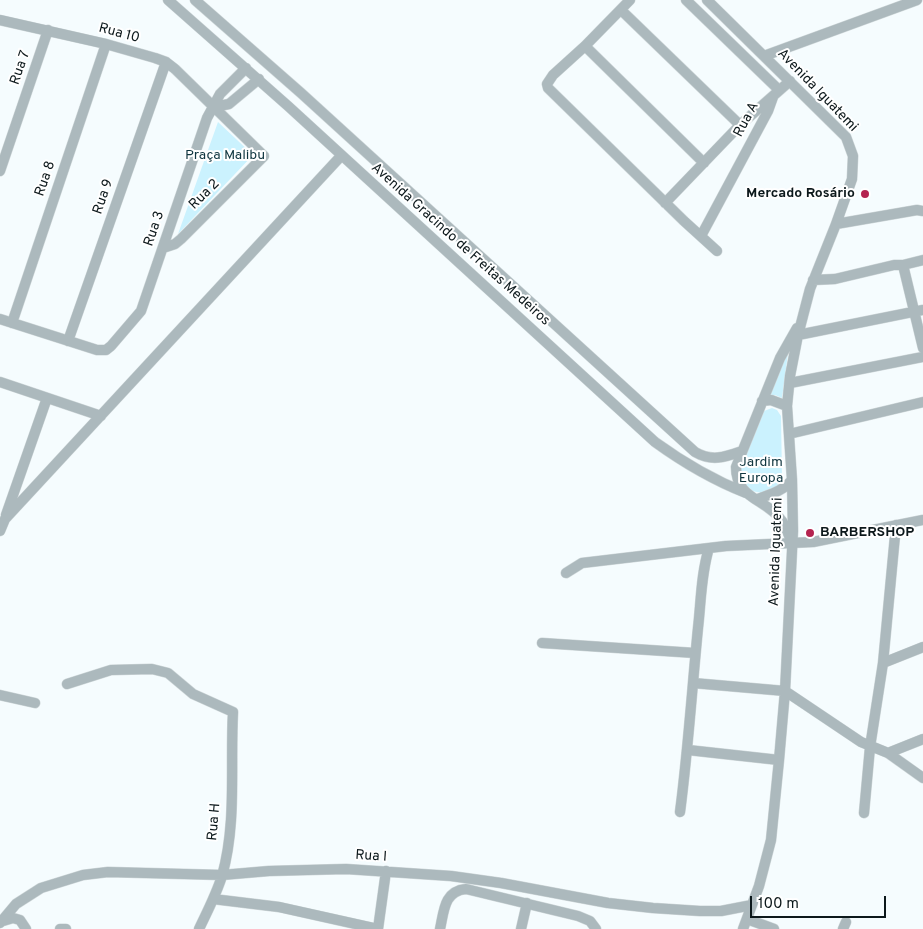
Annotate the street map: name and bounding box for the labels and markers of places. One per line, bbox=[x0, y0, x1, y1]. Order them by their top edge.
place label: Mercado Rosário bbox=[746, 186, 855, 202]
marker: Mercado Rosário bbox=[859, 188, 871, 200]
place label: BARBERSHOP bbox=[820, 525, 914, 541]
marker: BARBERSHOP bbox=[804, 527, 816, 539]

